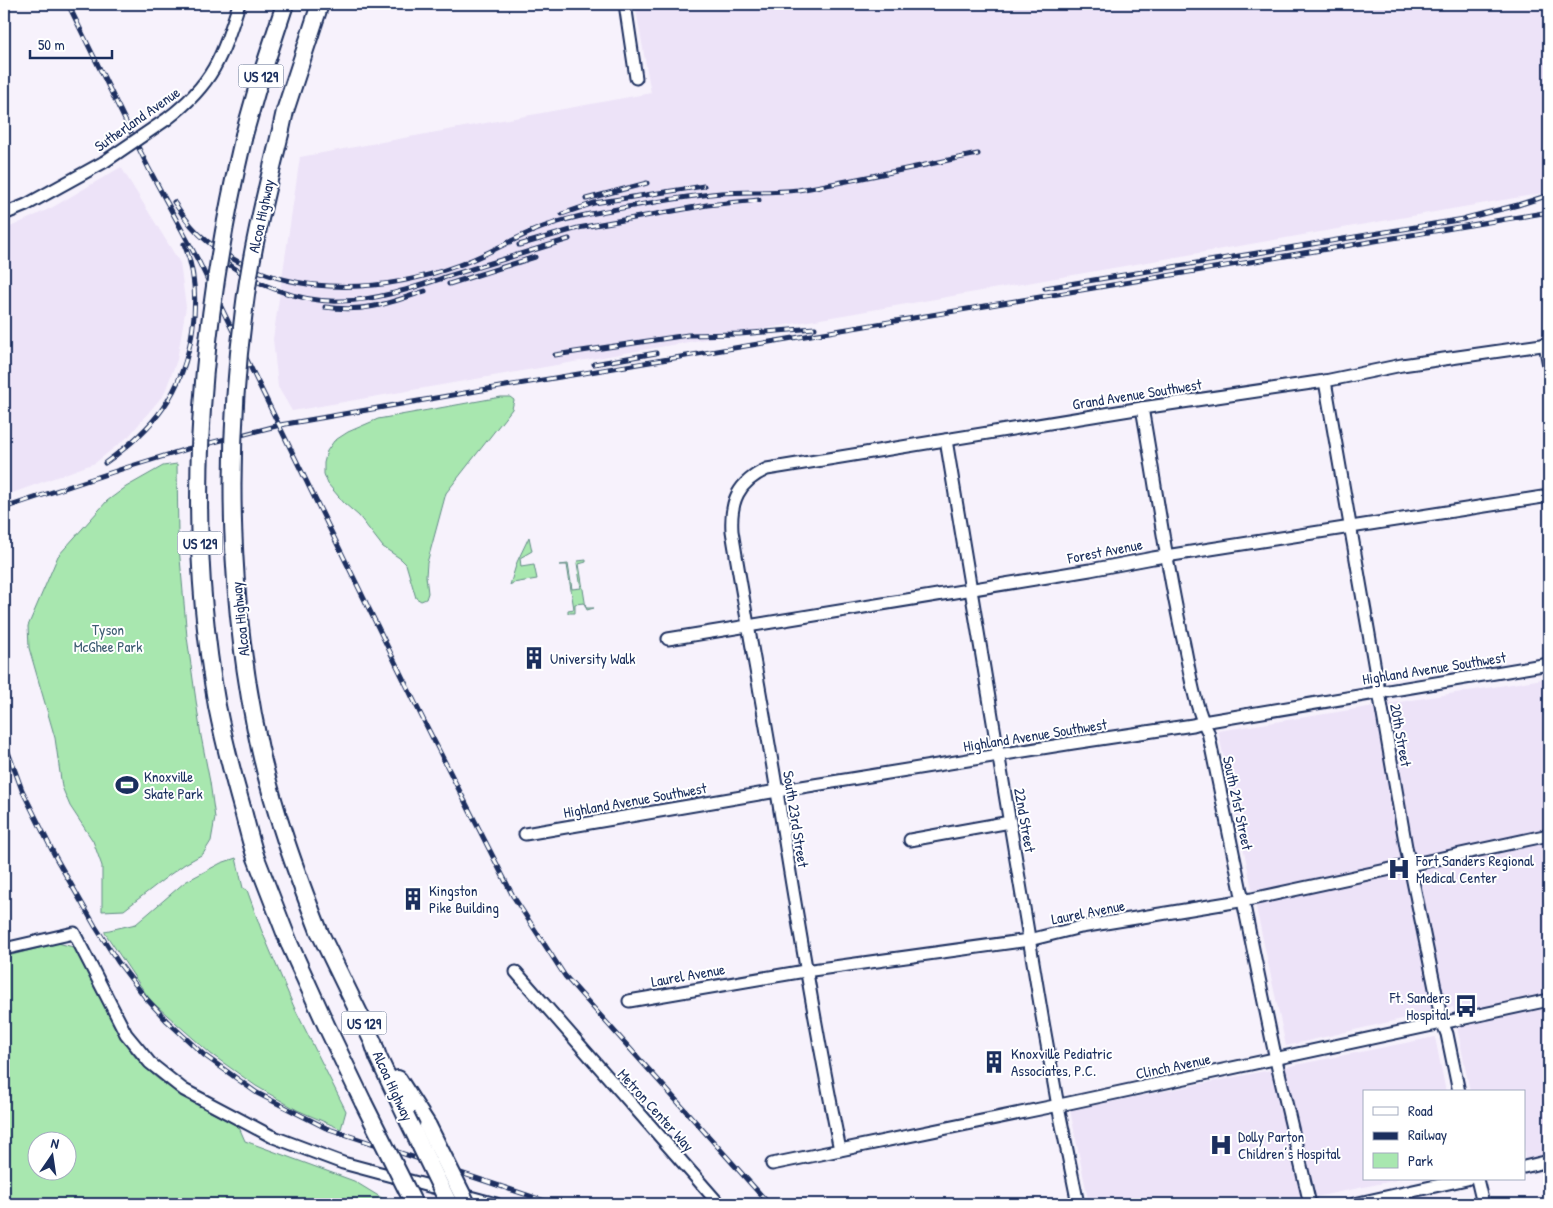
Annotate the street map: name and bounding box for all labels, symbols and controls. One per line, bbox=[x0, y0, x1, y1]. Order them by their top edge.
scale bar bbox=[30, 28, 112, 60]
text: 50 m bbox=[38, 34, 65, 55]
road number: US 129 bbox=[238, 64, 284, 88]
street label: Sutherland Avenue bbox=[90, 82, 184, 156]
street label: Alcoa Highway bbox=[243, 177, 279, 255]
street label: Grand Avenue Southwest bbox=[1071, 373, 1204, 415]
road number: US 129 bbox=[178, 532, 222, 554]
street label: Forest Avenue bbox=[1065, 533, 1144, 569]
street label: Alcoa Highway bbox=[226, 581, 254, 657]
park label: Tyson McGhee Park bbox=[74, 619, 142, 657]
building icon: University Walk bbox=[521, 645, 547, 671]
street label: Highland Avenue Southwest bbox=[1361, 646, 1508, 690]
place label: University Walk bbox=[550, 648, 636, 669]
street label: 20th Street bbox=[1385, 702, 1417, 769]
street label: Highland Avenue Southwest bbox=[962, 713, 1109, 757]
street label: South 21st Street bbox=[1218, 754, 1258, 853]
place label: Knoxville Skate Park bbox=[144, 766, 203, 804]
street label: South 23rd Street bbox=[778, 769, 814, 870]
sports icon: Knoxville Skate Park bbox=[114, 772, 140, 798]
street label: Highland Avenue Southwest bbox=[562, 777, 709, 823]
street label: 22nd Street bbox=[1009, 786, 1041, 855]
place label: Fort Sanders Regional Medical Center bbox=[1415, 850, 1534, 888]
hospital icon: Fort Sanders Regional Medical Center bbox=[1386, 856, 1412, 882]
place label: Kingston Pike Building bbox=[429, 880, 499, 918]
building icon: Kingston Pike Building bbox=[400, 886, 426, 912]
street label: Laurel Avenue bbox=[1049, 895, 1127, 929]
street label: Laurel Avenue bbox=[649, 958, 727, 992]
place label: Ft. Sanders Hospital bbox=[1389, 987, 1450, 1025]
bus stop icon: Ft. Sanders Hospital bbox=[1453, 993, 1479, 1019]
road number: US 129 bbox=[342, 1011, 386, 1034]
place label: Knoxville Pediatric Associates, P.C. bbox=[1011, 1043, 1112, 1081]
street label: Alcoa Highway bbox=[368, 1048, 418, 1124]
street label: Clinch Avenue bbox=[1134, 1048, 1212, 1084]
building icon: Knoxville Pediatric Associates, P.C. bbox=[981, 1049, 1007, 1075]
street label: Metron Center Way bbox=[613, 1064, 699, 1156]
legend bbox=[1363, 1090, 1526, 1180]
text: Road bbox=[1408, 1100, 1433, 1121]
text: Railway bbox=[1408, 1124, 1447, 1145]
place label: Dolly Parton Children’s Hospital bbox=[1238, 1126, 1340, 1164]
north arrow bbox=[28, 1130, 78, 1180]
hospital icon: Dolly Parton Children’s Hospital bbox=[1208, 1132, 1234, 1158]
text: N bbox=[49, 1133, 61, 1153]
text: Park bbox=[1408, 1150, 1433, 1171]

